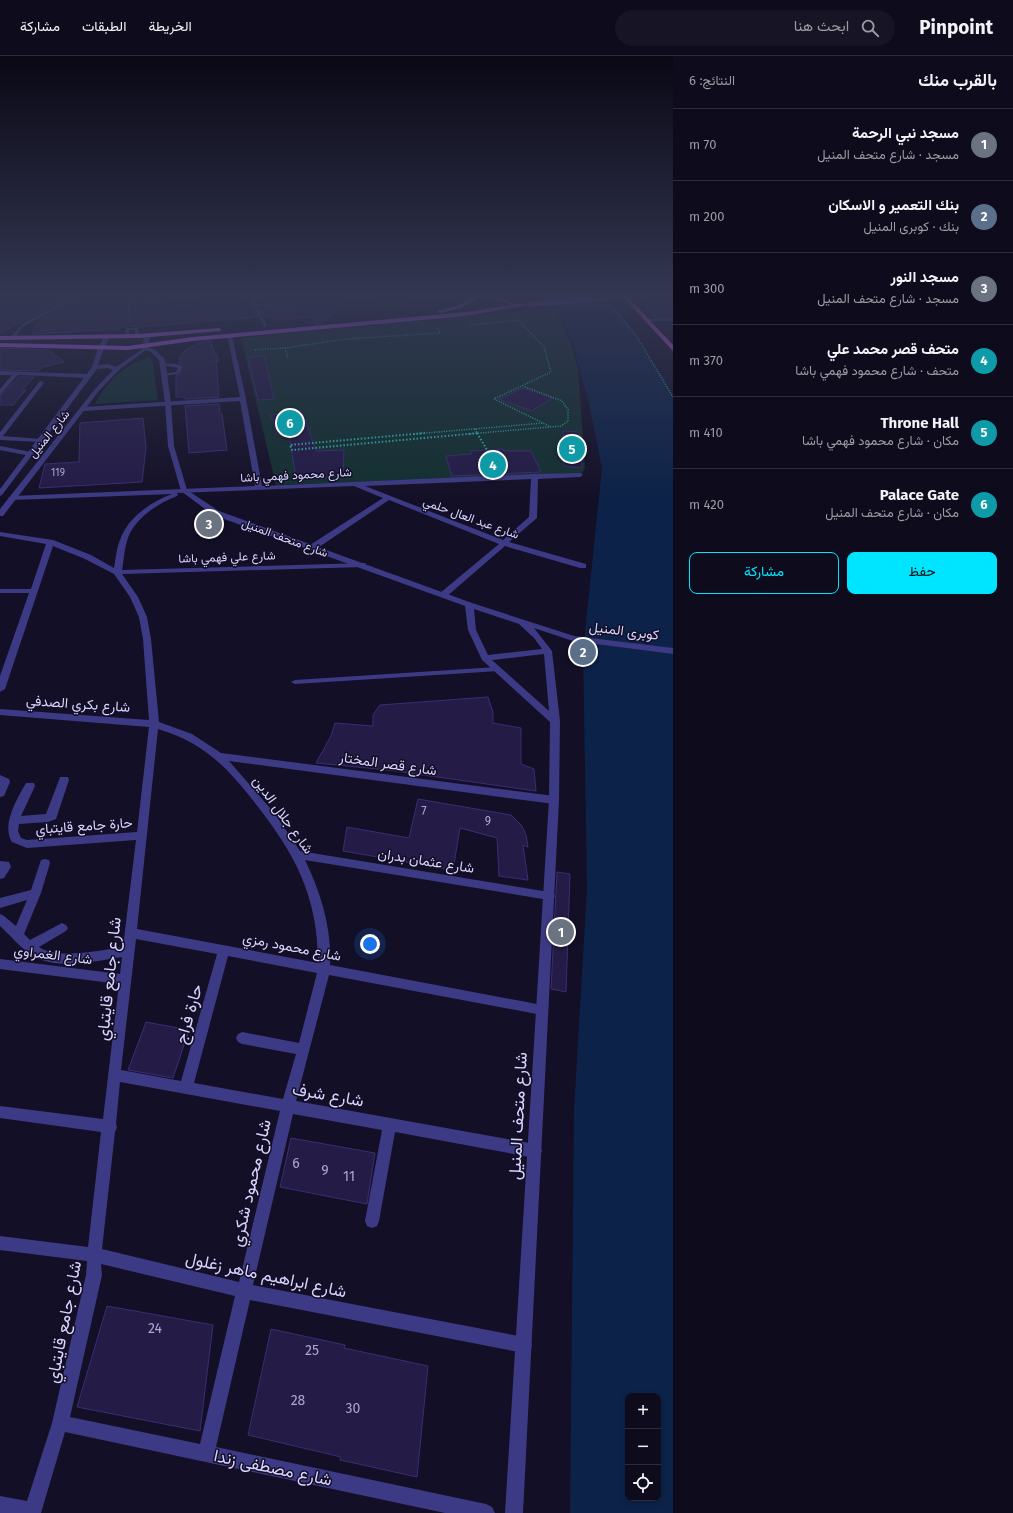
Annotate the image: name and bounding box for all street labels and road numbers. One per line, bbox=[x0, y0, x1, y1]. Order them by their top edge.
street label: شارع المنيل bbox=[26, 407, 74, 462]
street label: شارع محمود فهمي باشا bbox=[240, 465, 352, 488]
street label: شارع عبد العال حلمي bbox=[420, 494, 521, 545]
street label: شارع متحف المنيل bbox=[239, 516, 330, 562]
street label: شارع علي فهمي باشا bbox=[178, 548, 276, 569]
street label: كوبرى المنيل bbox=[588, 618, 660, 644]
street label: شارع بكري الصدفي bbox=[25, 692, 131, 719]
street label: شارع قصر المختار bbox=[337, 749, 438, 781]
street label: شارع جلال الدين bbox=[247, 773, 317, 858]
street label: حارة جامع قايتباي bbox=[35, 814, 133, 841]
street label: شارع عثمان بدران bbox=[376, 845, 475, 879]
street label: شارع جامع قايتباي bbox=[92, 916, 129, 1042]
street label: شارع محمود رمزي bbox=[241, 929, 343, 968]
street label: شارع الغمراوي bbox=[12, 942, 93, 971]
street label: حارة فراج bbox=[170, 982, 208, 1047]
street label: شارع متحف المنيل bbox=[504, 1051, 533, 1181]
street label: شارع شرف bbox=[290, 1078, 365, 1113]
street label: شارع محمود شكري bbox=[226, 1117, 279, 1249]
street label: شارع ابراهيم ماهر زغلول bbox=[183, 1248, 348, 1303]
street label: شارع جامع قايتباي bbox=[42, 1259, 89, 1386]
street label: شارع مصطفى زندا bbox=[212, 1445, 334, 1492]

